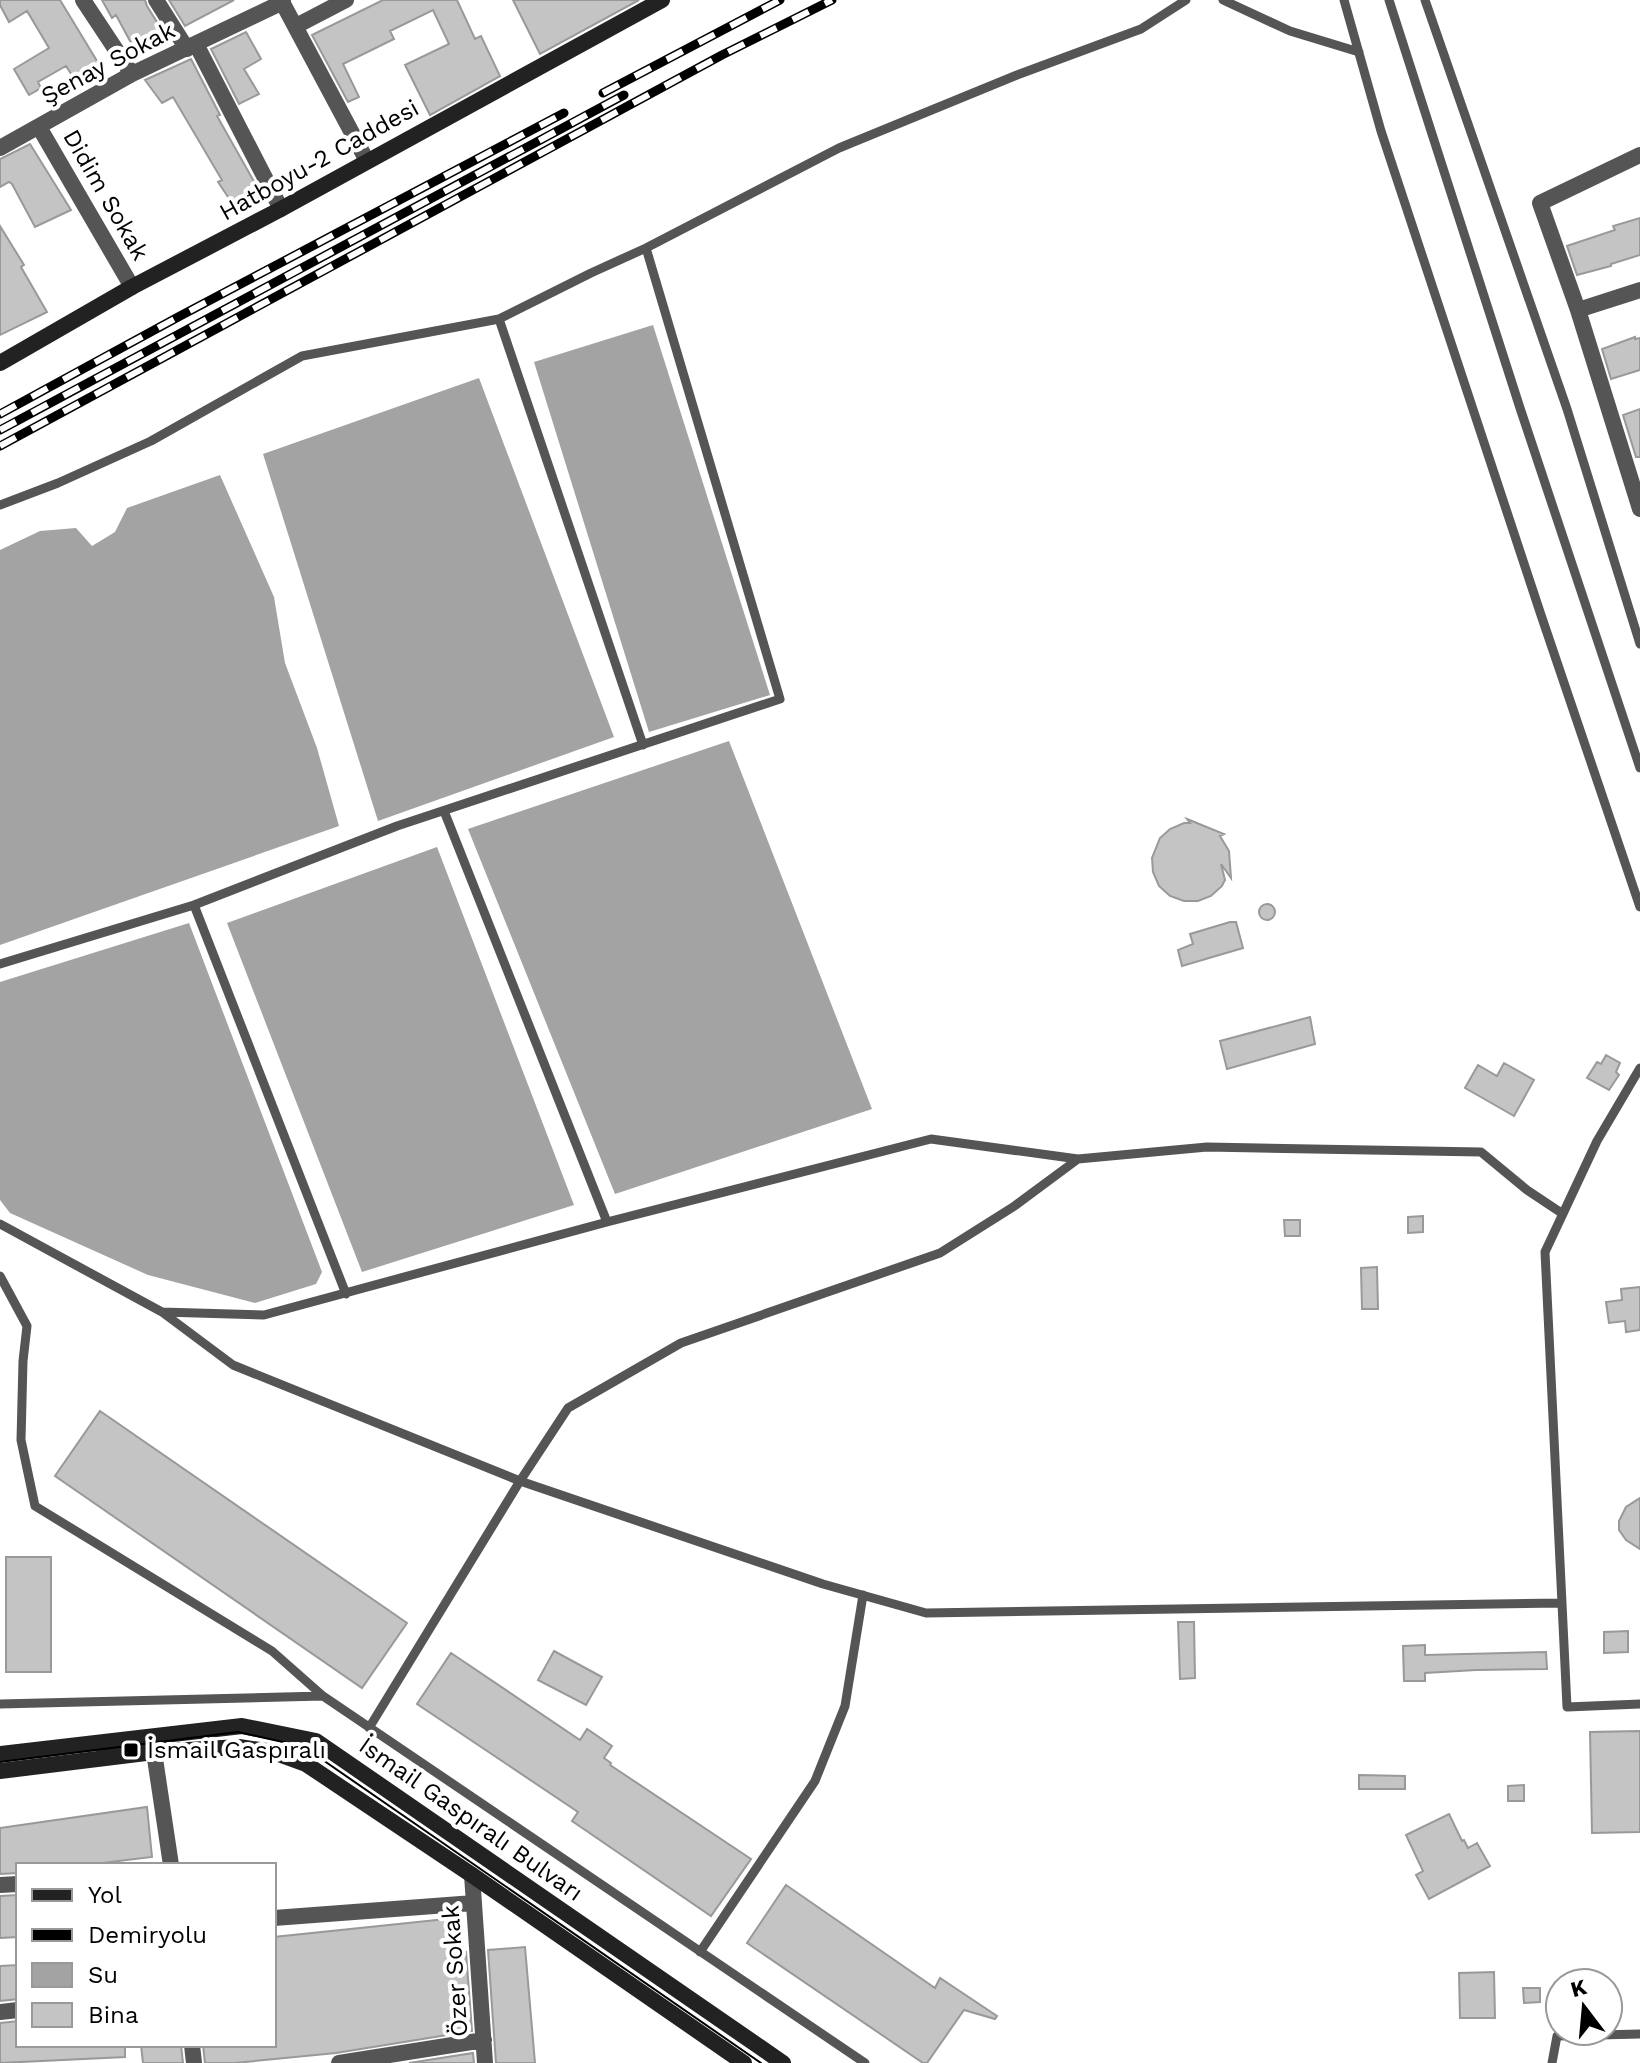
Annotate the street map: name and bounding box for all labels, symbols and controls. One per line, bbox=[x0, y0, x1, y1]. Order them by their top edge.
street label: Şenay Sokak bbox=[36, 16, 180, 110]
street label: Hatboyu-2 Caddesi bbox=[215, 94, 423, 226]
street label: Didim Sokak bbox=[57, 125, 155, 266]
street label: İsmail Gaspıralı Bulvarı bbox=[354, 1731, 588, 1907]
place label: İsmail Gaspıralı bbox=[147, 1736, 326, 1764]
marker: İsmail Gaspıralı bbox=[122, 1741, 140, 1759]
legend bbox=[16, 1863, 276, 2047]
text: Yol bbox=[88, 1881, 122, 1909]
street label: Özer Sokak bbox=[436, 1904, 474, 2038]
text: Demiryolu bbox=[88, 1921, 207, 1949]
text: Su bbox=[88, 1961, 118, 1989]
north arrow bbox=[1544, 1967, 1624, 2047]
text: K bbox=[1568, 1974, 1590, 2002]
text: Bina bbox=[88, 2001, 139, 2029]

